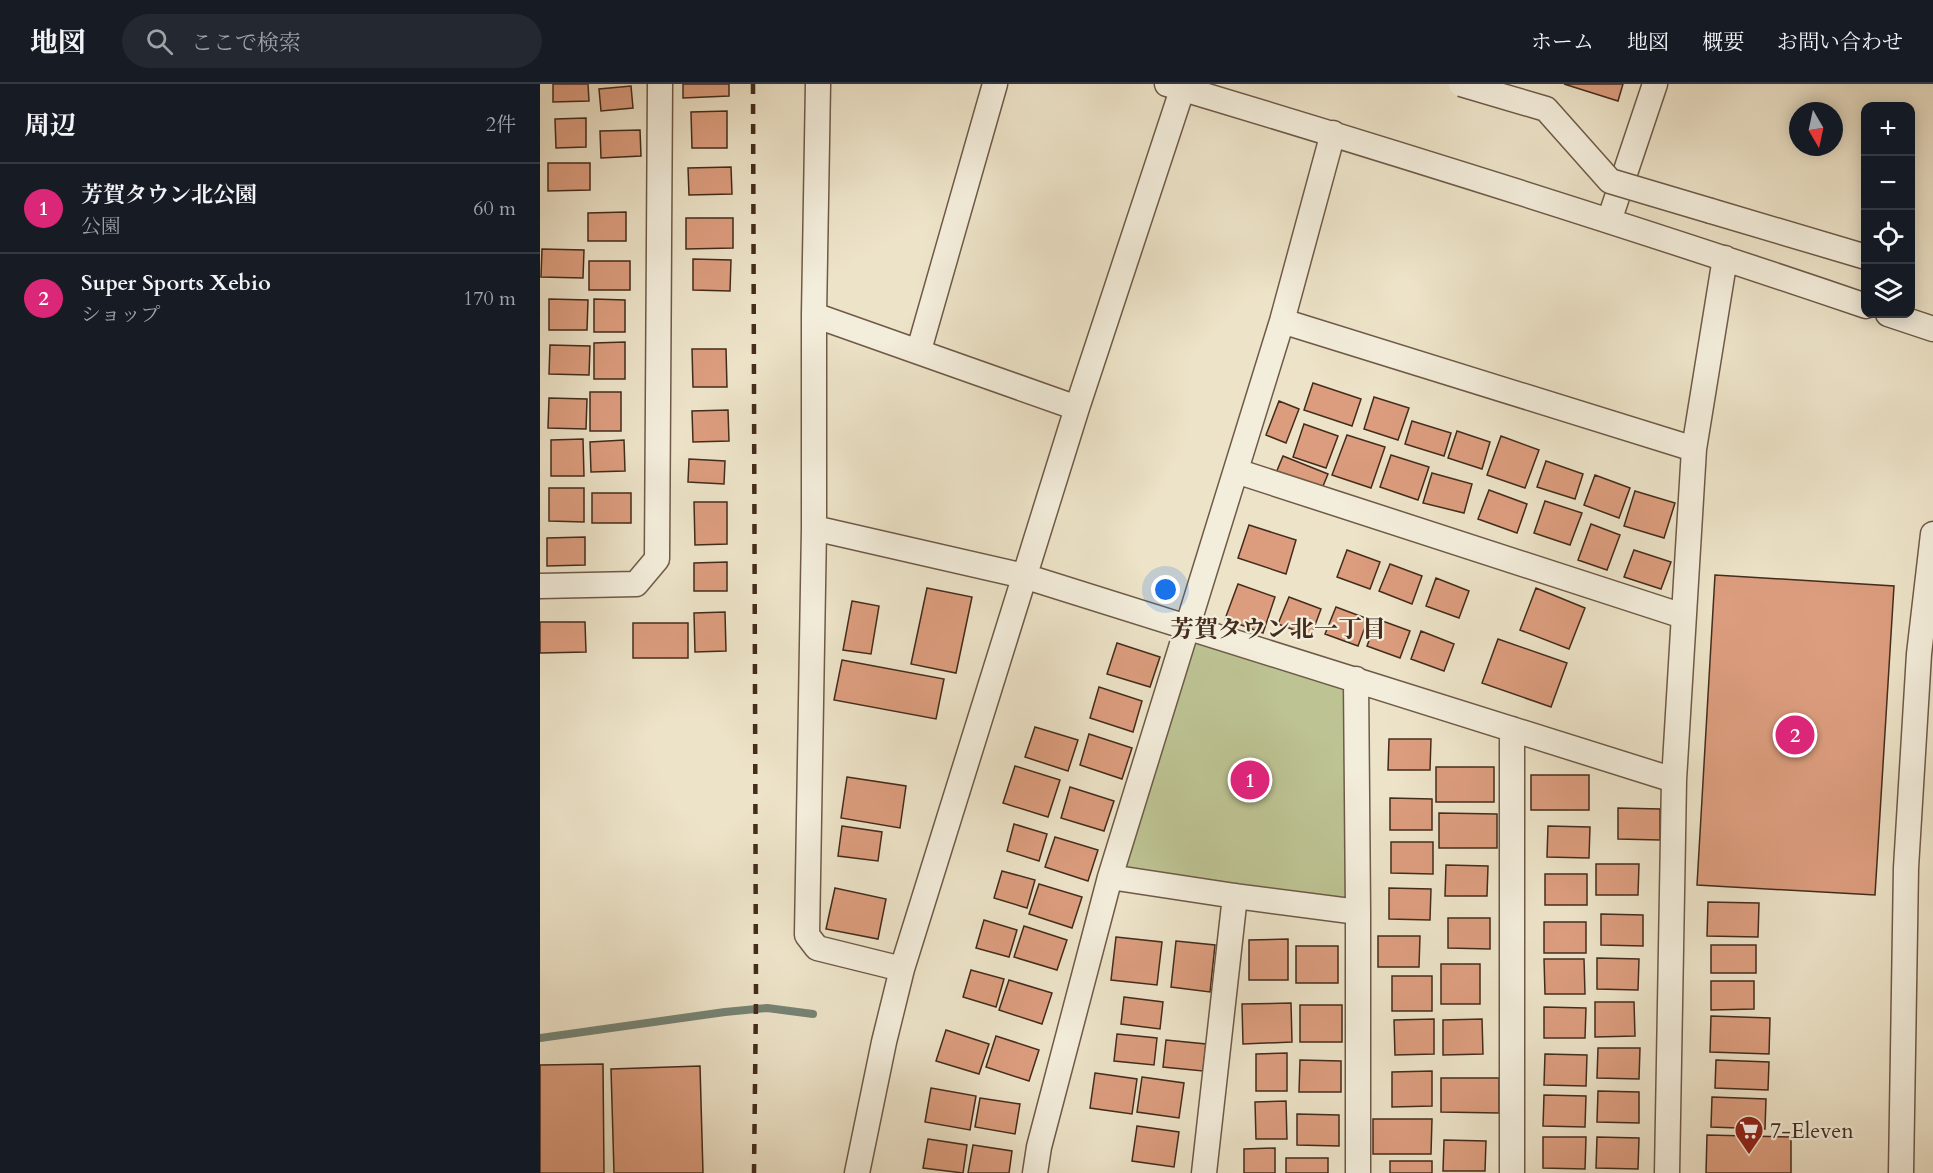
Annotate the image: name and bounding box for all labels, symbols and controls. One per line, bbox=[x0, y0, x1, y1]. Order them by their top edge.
search box bbox=[122, 14, 542, 68]
text: 地図 bbox=[30, 24, 86, 62]
icon: search bbox=[143, 25, 176, 58]
text: ここで検索 bbox=[191, 28, 301, 58]
text: ホーム bbox=[1531, 28, 1594, 57]
text: 地図 bbox=[1627, 28, 1669, 57]
text: 概要 bbox=[1702, 28, 1744, 57]
text: お問い合わせ bbox=[1777, 28, 1903, 57]
north arrow bbox=[1789, 102, 1843, 156]
map controls bbox=[1861, 102, 1915, 318]
button: + bbox=[1861, 102, 1915, 156]
text: 周辺 bbox=[24, 108, 76, 143]
text: 2件 bbox=[486, 111, 516, 138]
button: − bbox=[1861, 156, 1915, 210]
text: 芳賀タウン北公園 bbox=[81, 180, 257, 210]
text: 1 bbox=[38, 195, 49, 222]
text: 60 m bbox=[473, 195, 516, 222]
button: locate bbox=[1861, 210, 1915, 264]
text: 公園 bbox=[81, 213, 121, 240]
button: layers bbox=[1861, 264, 1915, 318]
text: Super Sports Xebio bbox=[81, 268, 271, 298]
text: 2 bbox=[38, 285, 49, 312]
text: 170 m bbox=[463, 285, 516, 312]
text: ショップ bbox=[81, 301, 161, 328]
your location bbox=[1151, 575, 1180, 604]
district label: 芳賀タウン北一丁目 bbox=[1170, 613, 1386, 646]
pin: 2 bbox=[1776, 712, 1814, 758]
pin: 1 bbox=[1230, 758, 1270, 802]
supermarket icon: 7-Eleven bbox=[1733, 1114, 1765, 1156]
place label: 7-Eleven bbox=[1770, 1116, 1854, 1146]

